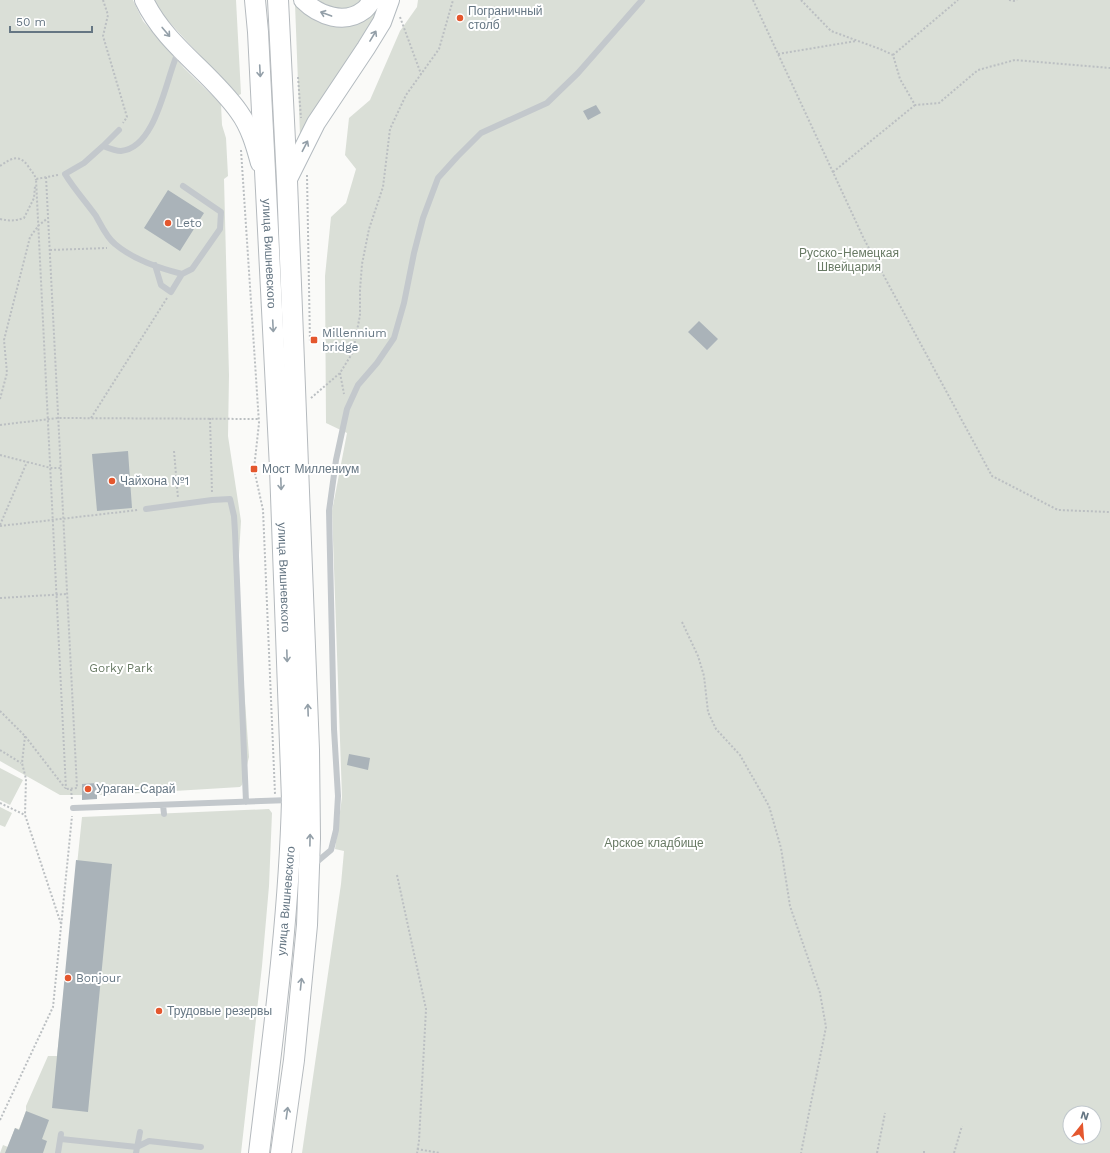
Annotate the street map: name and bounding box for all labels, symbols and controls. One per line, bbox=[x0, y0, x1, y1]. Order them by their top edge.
place label: Пограничный столб bbox=[468, 4, 543, 32]
scale bar bbox=[10, 8, 92, 34]
one-way arrow bbox=[320, 10, 332, 18]
marker: Пограничный столб bbox=[455, 13, 465, 23]
text: 50 m bbox=[16, 15, 46, 29]
one-way arrow bbox=[161, 27, 170, 38]
one-way arrow bbox=[370, 30, 378, 42]
one-way arrow bbox=[256, 64, 263, 77]
one-way arrow bbox=[302, 141, 309, 153]
street label: улица Вишневского bbox=[259, 198, 279, 309]
place label: Leto bbox=[176, 216, 202, 230]
marker: Leto bbox=[163, 218, 173, 228]
park label: Русско-Немецкая Швейцария bbox=[799, 246, 899, 274]
one-way arrow bbox=[269, 319, 277, 332]
place label: Millennium bridge bbox=[322, 326, 387, 354]
marker: Millennium bridge bbox=[309, 335, 319, 345]
place label: Мост Миллениум bbox=[262, 462, 359, 476]
marker: Мост Миллениум bbox=[249, 464, 259, 474]
place label: Чайхона №1 bbox=[120, 474, 189, 488]
marker: Чайхона №1 bbox=[107, 476, 117, 486]
one-way arrow bbox=[277, 477, 285, 490]
street label: улица Вишневского bbox=[275, 522, 293, 633]
one-way arrow bbox=[283, 649, 291, 662]
park label: Gorky Park bbox=[89, 661, 153, 675]
one-way arrow bbox=[304, 704, 312, 717]
place label: Ураган-Сарай bbox=[96, 782, 176, 796]
marker: Ураган-Сарай bbox=[83, 784, 93, 794]
one-way arrow bbox=[306, 834, 314, 847]
park label: Арское кладбище bbox=[604, 836, 704, 850]
street label: улица Вишневского bbox=[274, 845, 298, 956]
place label: Bonjour bbox=[76, 971, 121, 985]
marker: Bonjour bbox=[63, 973, 73, 983]
one-way arrow bbox=[297, 978, 305, 991]
place label: Трудовые резервы bbox=[167, 1004, 272, 1018]
marker: Трудовые резервы bbox=[154, 1006, 164, 1016]
north arrow bbox=[1062, 1105, 1102, 1145]
one-way arrow bbox=[283, 1107, 290, 1120]
text: N bbox=[1079, 1109, 1091, 1123]

